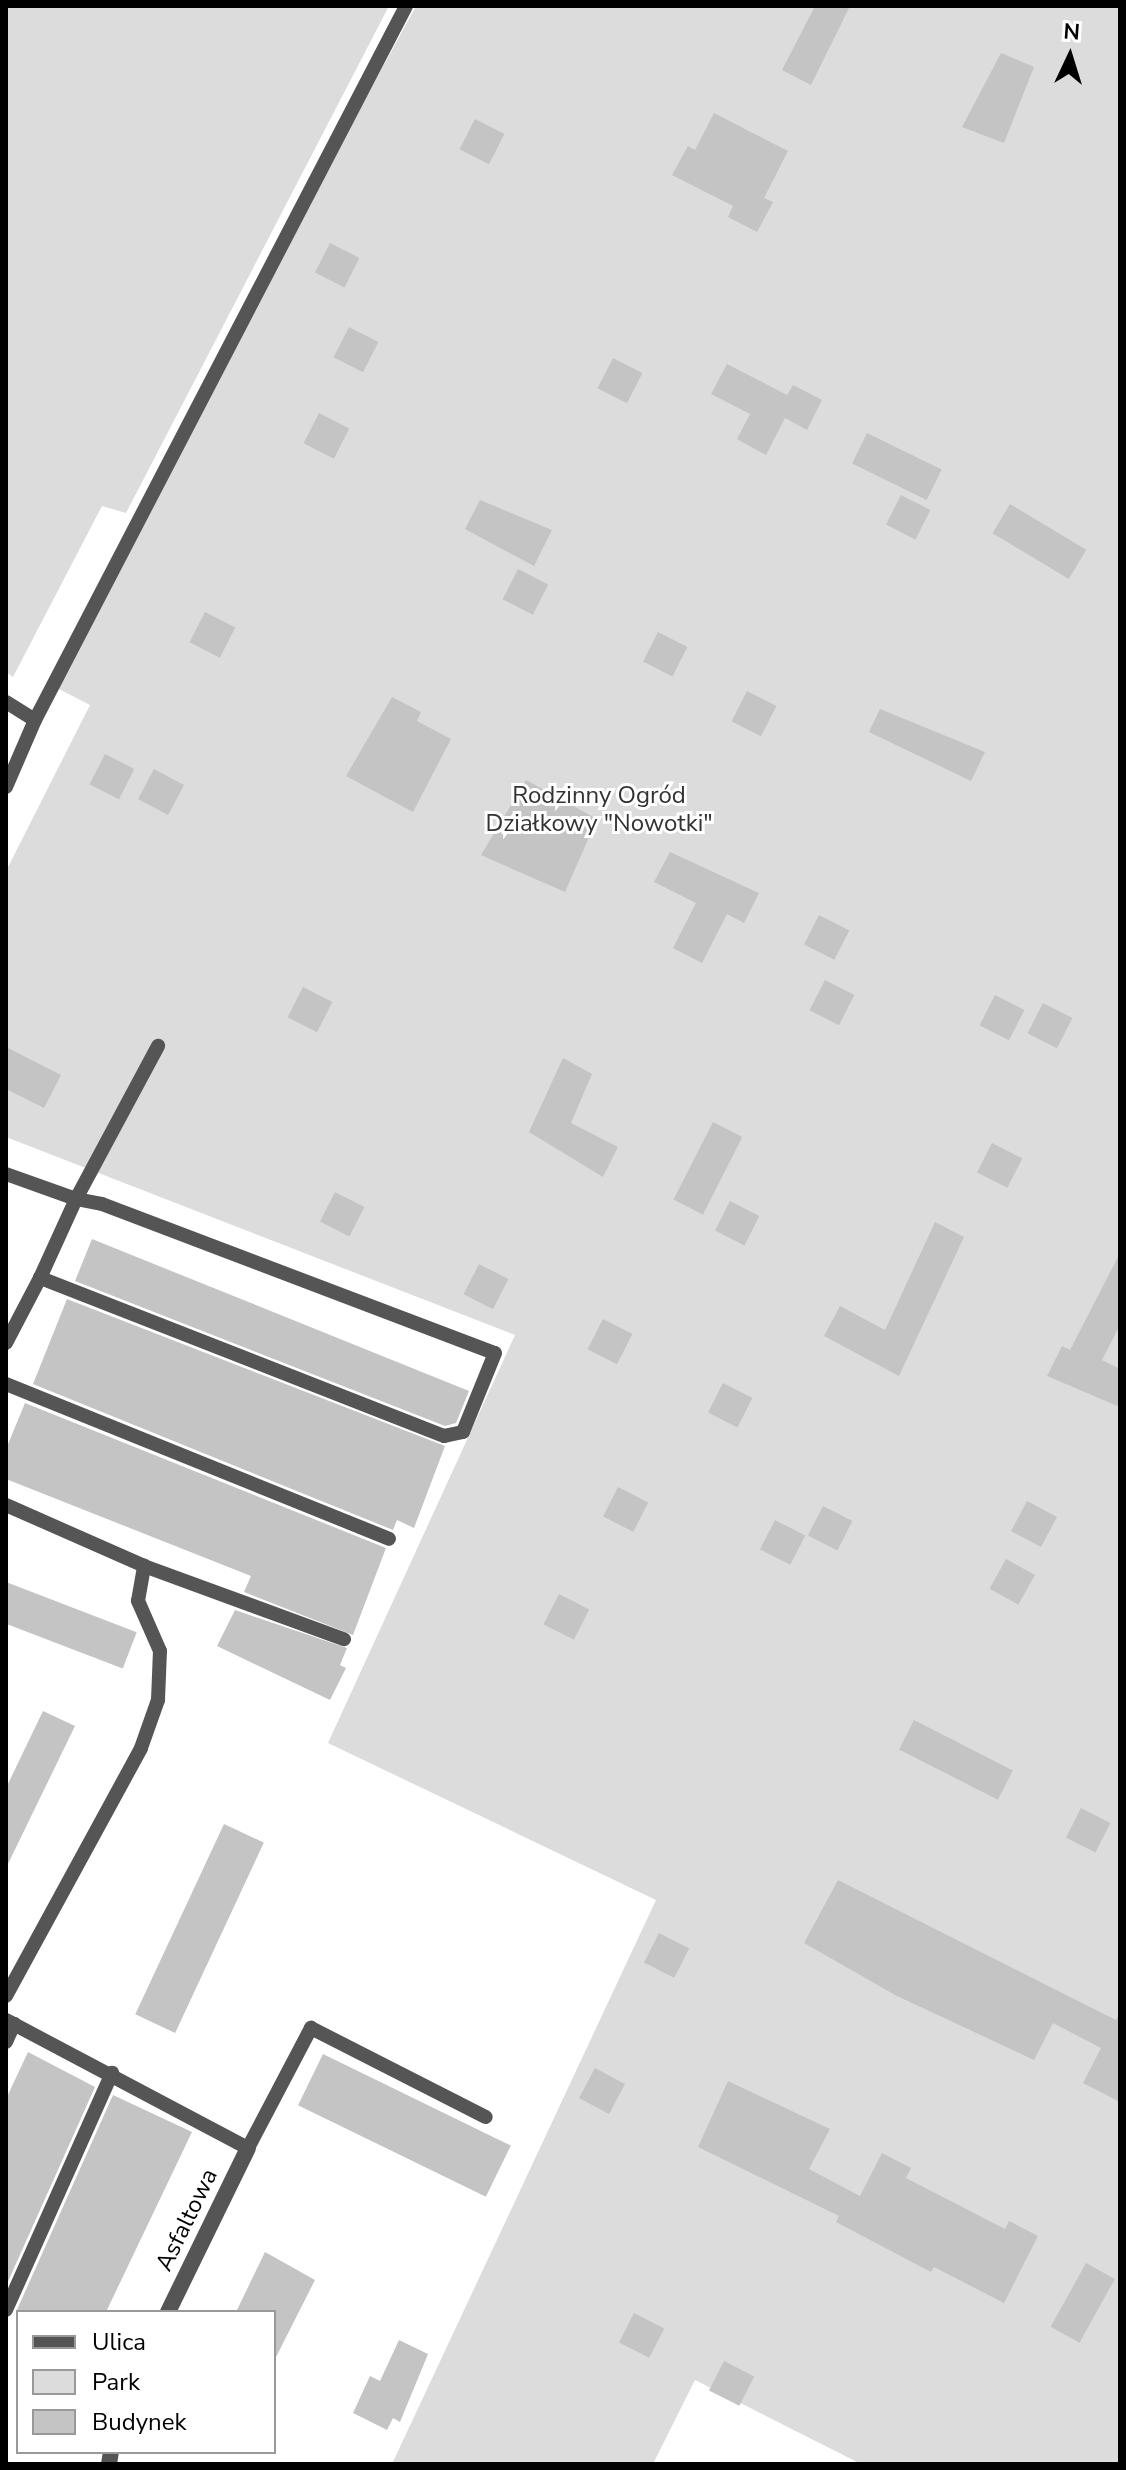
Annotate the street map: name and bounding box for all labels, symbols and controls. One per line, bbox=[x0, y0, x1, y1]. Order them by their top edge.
north arrow bbox=[1030, 16, 1110, 96]
text: N bbox=[1062, 17, 1081, 48]
park label: Rodzinny Ogród Działkowy "Nowotki" bbox=[485, 782, 713, 838]
street label: Asfaltowa bbox=[150, 2164, 224, 2276]
legend bbox=[16, 2310, 276, 2454]
text: Ulica bbox=[92, 2326, 146, 2358]
text: Park bbox=[92, 2366, 140, 2398]
text: Budynek bbox=[92, 2406, 186, 2438]

